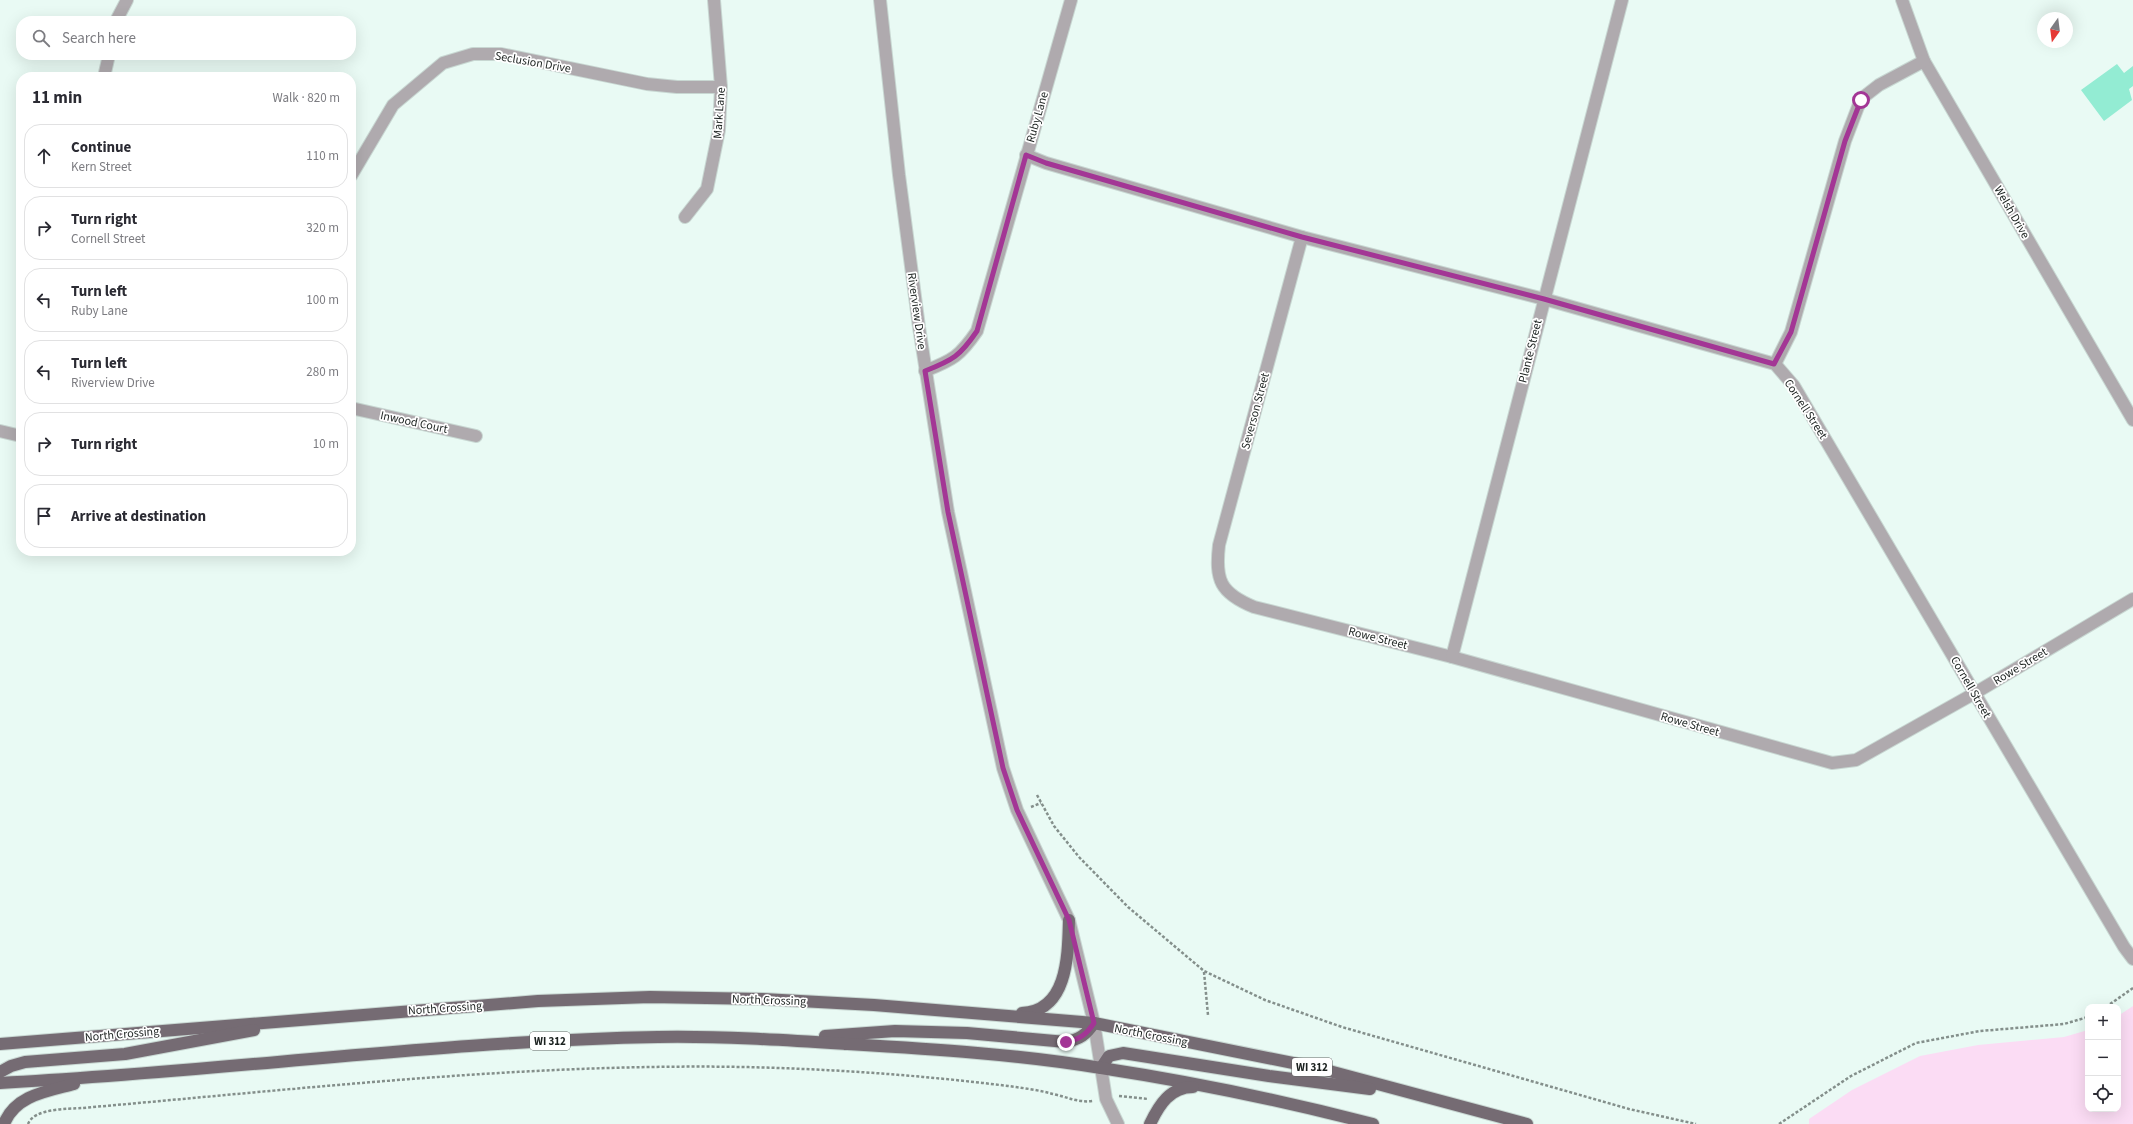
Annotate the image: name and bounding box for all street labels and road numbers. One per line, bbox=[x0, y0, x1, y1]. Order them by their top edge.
street label: Seclusion Drive bbox=[494, 47, 572, 78]
street label: Mark Lane bbox=[709, 87, 730, 139]
street label: Ruby Lane bbox=[1022, 90, 1053, 145]
street label: Welsh Drive bbox=[1990, 183, 2034, 242]
street label: Riverview Drive bbox=[903, 272, 930, 351]
street label: Plante Street bbox=[1514, 318, 1547, 385]
street label: Severson Street bbox=[1237, 371, 1274, 451]
street label: Cornell Street bbox=[1780, 376, 1831, 443]
street label: Inwood Court bbox=[379, 407, 449, 438]
street label: Rowe Street bbox=[1347, 623, 1409, 654]
street label: Rowe Street bbox=[1990, 644, 2050, 689]
street label: Cornell Street bbox=[1946, 653, 1995, 721]
street label: Rowe Street bbox=[1659, 708, 1721, 741]
street label: North Crossing bbox=[731, 991, 806, 1010]
street label: North Crossing bbox=[407, 997, 483, 1020]
street label: North Crossing bbox=[1113, 1020, 1189, 1051]
street label: North Crossing bbox=[84, 1023, 160, 1046]
road number: WI 312 bbox=[530, 1032, 570, 1050]
road number: WI 312 bbox=[1292, 1058, 1332, 1076]

